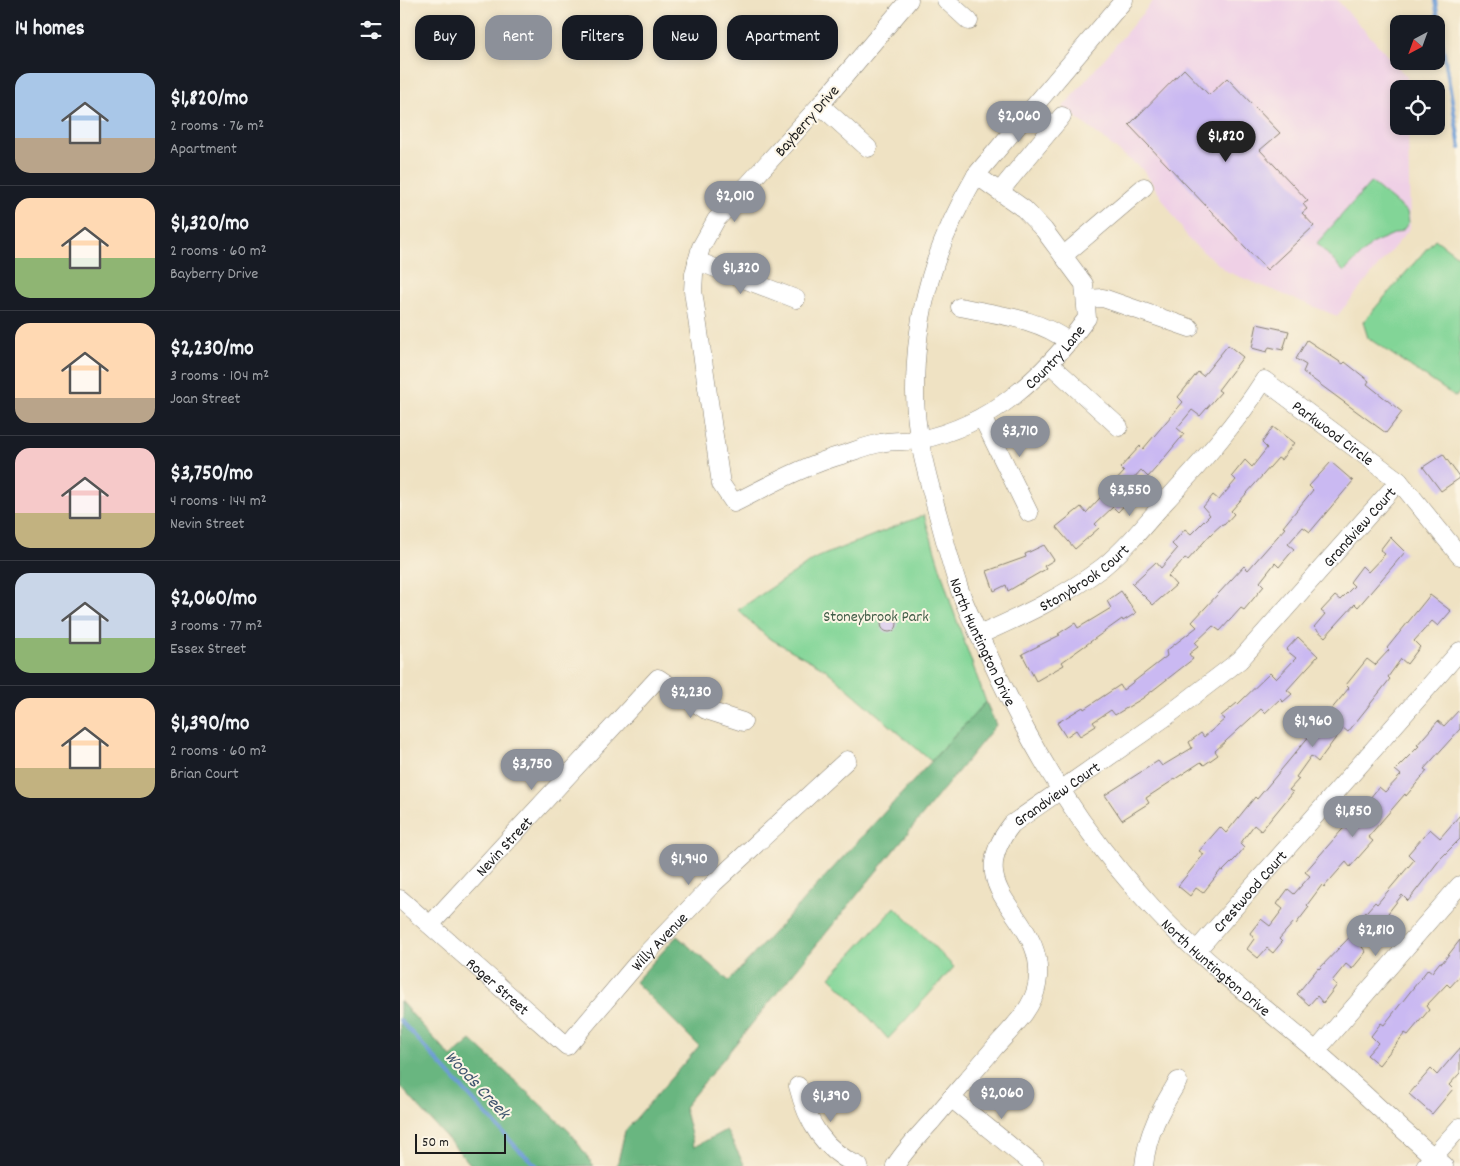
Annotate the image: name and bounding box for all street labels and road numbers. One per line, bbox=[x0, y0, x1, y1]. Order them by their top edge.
street label: Bayberry Drive bbox=[770, 81, 846, 163]
street label: Country Lane bbox=[1021, 321, 1092, 396]
street label: Parkwood Circle bbox=[1286, 396, 1378, 472]
street label: Grandview Court bbox=[1319, 482, 1403, 573]
street label: Stonybrook Court bbox=[1036, 540, 1136, 619]
street label: North Huntington Drive bbox=[942, 575, 1020, 711]
street label: Grandview Court bbox=[1010, 757, 1106, 834]
street label: Nevin Street bbox=[471, 812, 539, 883]
street label: Crestwood Court bbox=[1208, 846, 1294, 939]
street label: Willy Avenue bbox=[627, 908, 694, 977]
street label: North Huntington Drive bbox=[1155, 914, 1275, 1023]
street label: Roger Street bbox=[460, 953, 533, 1022]

